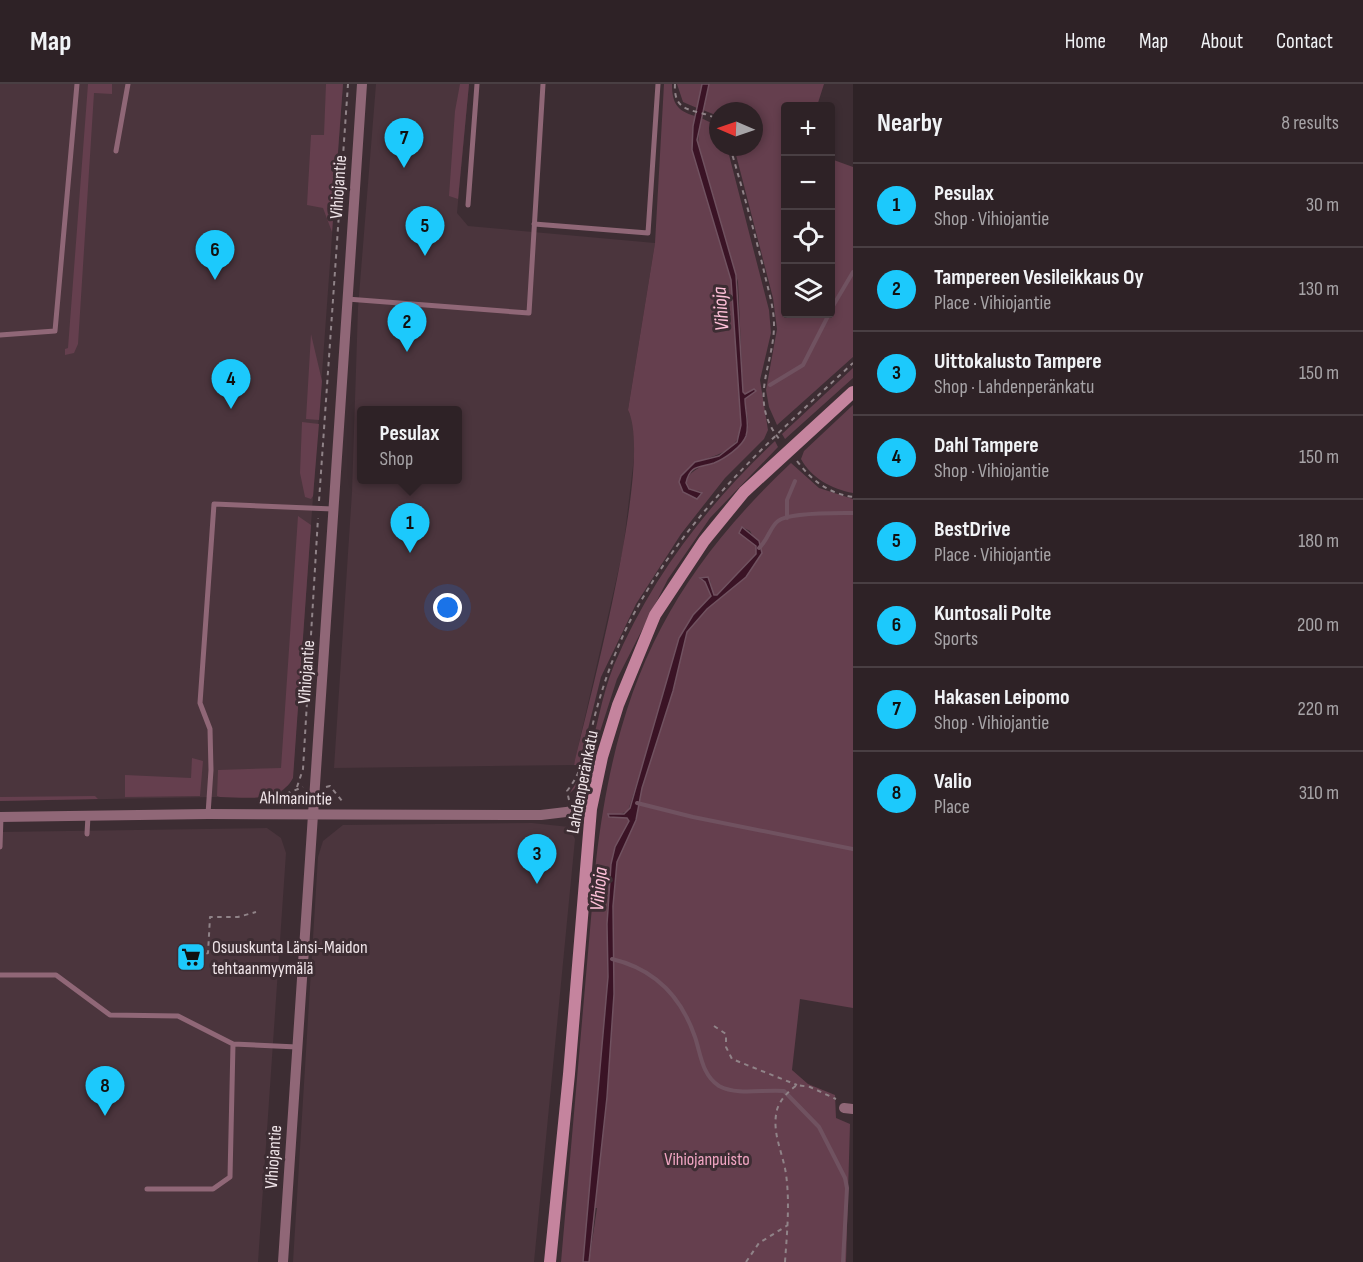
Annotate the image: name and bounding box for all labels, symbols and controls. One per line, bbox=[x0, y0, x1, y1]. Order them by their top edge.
text: Map bbox=[30, 25, 71, 58]
text: Home bbox=[1065, 29, 1106, 54]
text: Map bbox=[1139, 29, 1168, 54]
text: About bbox=[1201, 29, 1243, 54]
text: Contact bbox=[1276, 29, 1333, 54]
north arrow bbox=[709, 102, 763, 156]
map controls bbox=[781, 102, 835, 318]
button: + bbox=[781, 102, 835, 156]
text: Nearby bbox=[877, 108, 943, 139]
text: 8 results bbox=[1281, 111, 1339, 135]
pin: 7 bbox=[384, 118, 424, 168]
street label: Vihiojantie bbox=[326, 154, 351, 220]
button: − bbox=[781, 156, 835, 210]
text: Pesulax bbox=[934, 180, 994, 207]
text: 1 bbox=[893, 193, 900, 217]
text: 30 m bbox=[1306, 193, 1339, 217]
pin: 5 bbox=[406, 206, 444, 256]
text: Shop · Vihiojantie bbox=[934, 207, 1049, 231]
button: locate bbox=[781, 210, 835, 264]
pin: 6 bbox=[196, 230, 234, 280]
button: layers bbox=[781, 264, 835, 318]
text: Tampereen Vesileikkaus Oy bbox=[934, 264, 1144, 291]
text: 2 bbox=[892, 277, 901, 301]
text: 130 m bbox=[1299, 277, 1339, 301]
water label: Vihioja bbox=[707, 286, 735, 332]
text: Place · Vihiojantie bbox=[934, 291, 1051, 315]
pin: 2 bbox=[388, 302, 426, 352]
text: Uittokalusto Tampere bbox=[934, 348, 1102, 375]
pin: 4 bbox=[212, 360, 250, 409]
text: 3 bbox=[892, 361, 901, 385]
text: 150 m bbox=[1299, 361, 1339, 385]
text: Shop · Lahdenperänkatu bbox=[934, 375, 1094, 399]
popup bbox=[357, 406, 462, 484]
text: Pesulax bbox=[379, 420, 440, 447]
text: Dahl Tampere bbox=[934, 432, 1039, 459]
text: 4 bbox=[892, 445, 901, 469]
text: 150 m bbox=[1299, 445, 1339, 469]
text: Shop bbox=[379, 447, 413, 471]
text: Shop · Vihiojantie bbox=[934, 459, 1049, 483]
pin: 1 bbox=[390, 504, 430, 553]
text: BestDrive bbox=[934, 516, 1011, 543]
text: 5 bbox=[892, 529, 901, 553]
text: 180 m bbox=[1298, 529, 1339, 553]
text: Place · Vihiojantie bbox=[934, 543, 1051, 567]
your location bbox=[433, 593, 462, 622]
text: Kuntosali Polte bbox=[934, 600, 1051, 627]
text: 6 bbox=[892, 613, 901, 637]
text: 200 m bbox=[1297, 613, 1339, 637]
text: Sports bbox=[934, 627, 978, 651]
street label: Vihiojantie bbox=[294, 639, 319, 705]
text: Hakasen Leipomo bbox=[934, 684, 1070, 711]
text: 7 bbox=[892, 697, 901, 721]
text: 220 m bbox=[1298, 697, 1339, 721]
text: Shop · Vihiojantie bbox=[934, 711, 1049, 735]
street label: Lahdenperänkatu bbox=[562, 729, 603, 836]
text: Valio bbox=[934, 768, 972, 795]
text: 8 bbox=[892, 781, 901, 805]
text: 310 m bbox=[1299, 781, 1339, 805]
street label: Ahlmanintie bbox=[259, 787, 332, 810]
text: Place bbox=[934, 795, 970, 819]
pin: 3 bbox=[518, 834, 556, 884]
water label: Vihioja bbox=[585, 866, 613, 912]
place label: Osuuskunta Länsi-Maidon tehtaanmyymälä bbox=[212, 937, 368, 979]
supermarket icon: Osuuskunta Länsi-Maidon tehtaanmyymälä bbox=[175, 941, 207, 973]
pin: 8 bbox=[86, 1066, 124, 1116]
street label: Vihiojantie bbox=[261, 1124, 286, 1190]
park label: Vihiojanpuisto bbox=[664, 1149, 750, 1170]

